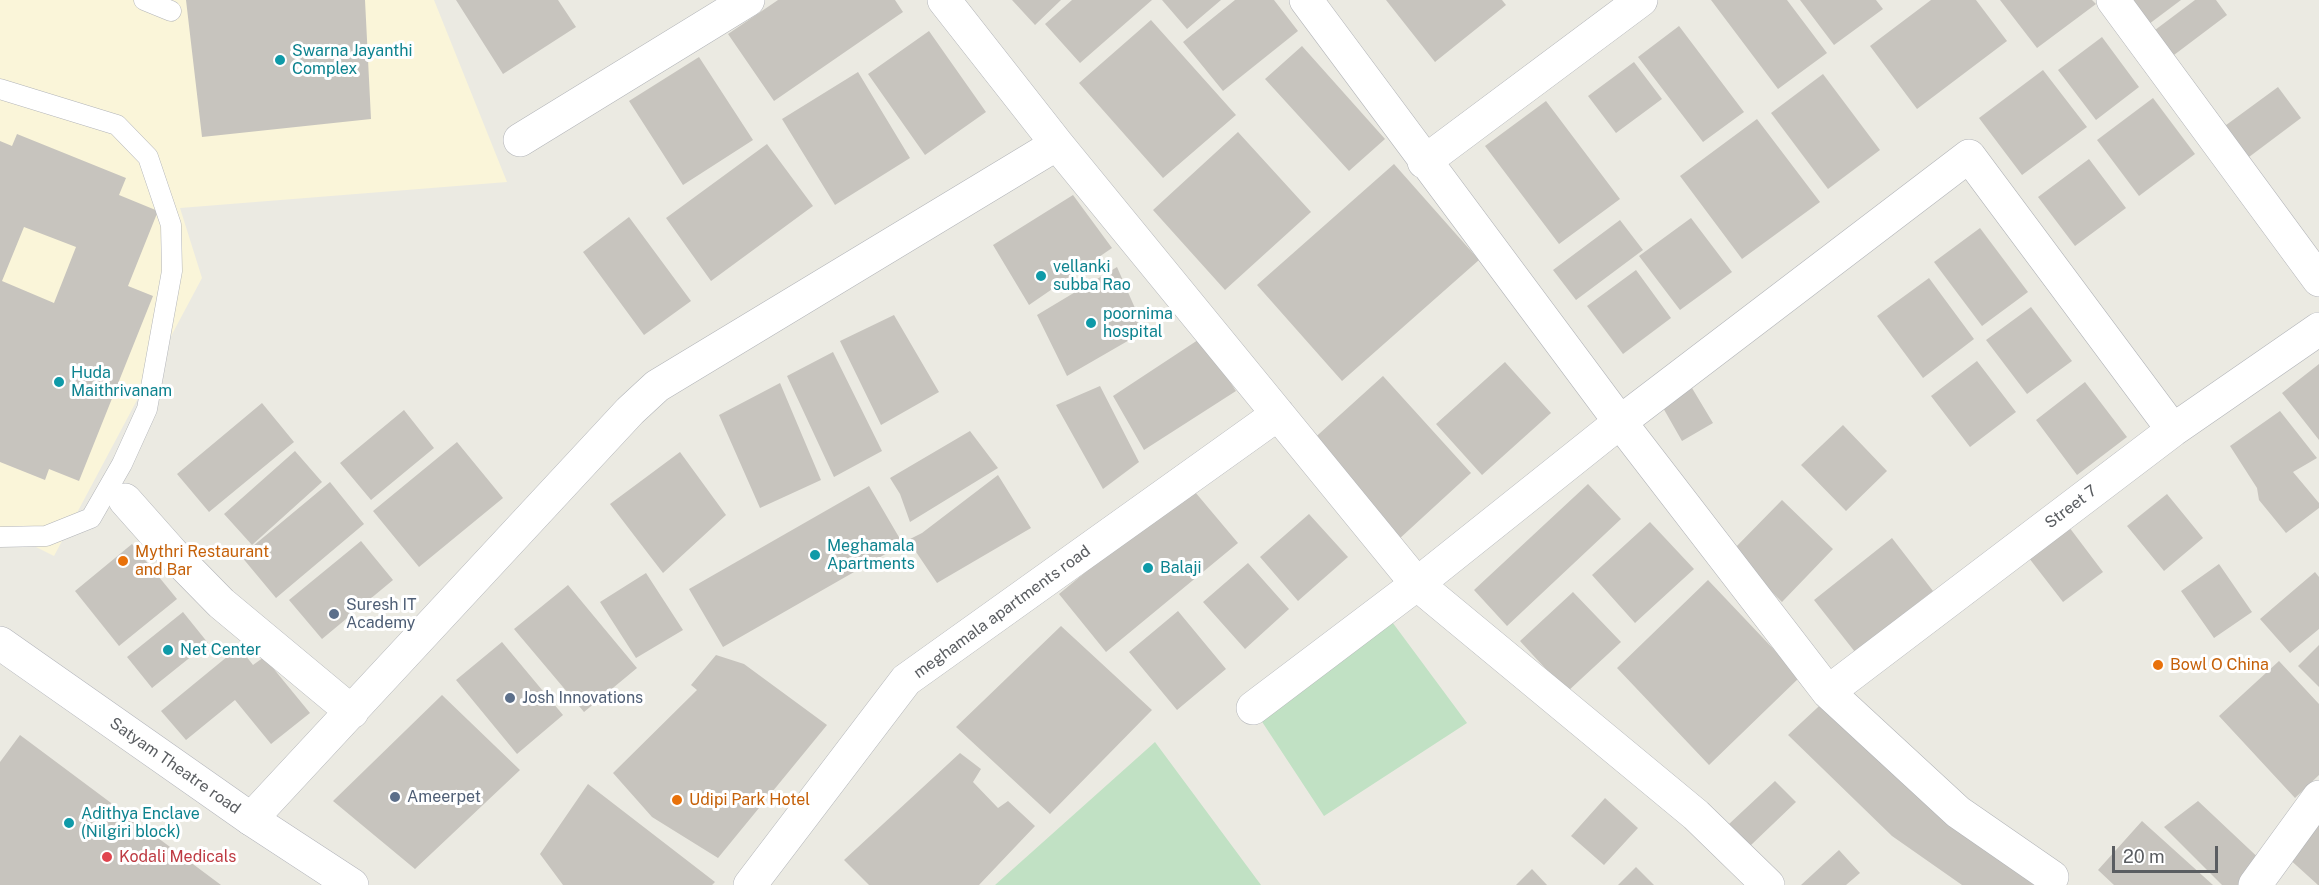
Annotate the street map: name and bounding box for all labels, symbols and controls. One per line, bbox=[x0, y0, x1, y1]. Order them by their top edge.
place label: Swarna Jayanthi Complex bbox=[292, 41, 412, 79]
marker: Swarna Jayanthi Complex bbox=[273, 53, 287, 67]
place label: vellanki subba Rao bbox=[1053, 257, 1131, 295]
marker: vellanki subba Rao bbox=[1034, 269, 1048, 283]
place label: poornima hospital bbox=[1103, 304, 1173, 342]
marker: poornima hospital bbox=[1084, 316, 1098, 330]
place label: Huda Maithrivanam bbox=[71, 363, 172, 401]
marker: Huda Maithrivanam bbox=[52, 375, 66, 389]
street label: Street 7 bbox=[2041, 481, 2101, 533]
place label: Meghamala Apartments bbox=[827, 536, 915, 574]
street label: meghamala apartments road bbox=[910, 541, 1094, 683]
place label: Mythri Restaurant and Bar bbox=[135, 542, 269, 580]
marker: Meghamala Apartments bbox=[808, 548, 822, 562]
marker: Mythri Restaurant and Bar bbox=[116, 554, 130, 568]
place label: Balaji bbox=[1160, 558, 1201, 578]
marker: Balaji bbox=[1141, 561, 1155, 575]
place label: Suresh IT Academy bbox=[346, 595, 416, 633]
marker: Suresh IT Academy bbox=[327, 607, 341, 621]
place label: Net Center bbox=[180, 640, 261, 660]
marker: Net Center bbox=[161, 643, 175, 657]
place label: Bowl O China bbox=[2170, 655, 2269, 675]
marker: Bowl O China bbox=[2151, 658, 2165, 672]
place label: Josh Innovations bbox=[522, 688, 643, 708]
marker: Josh Innovations bbox=[503, 691, 517, 705]
street label: Satyam Theatre road bbox=[106, 714, 244, 818]
place label: Ameerpet bbox=[407, 787, 481, 807]
marker: Ameerpet bbox=[388, 790, 402, 804]
place label: Udipi Park Hotel bbox=[689, 790, 810, 810]
marker: Udipi Park Hotel bbox=[670, 793, 684, 807]
place label: Adithya Enclave (Nilgiri block) bbox=[81, 804, 200, 842]
marker: Adithya Enclave (Nilgiri block) bbox=[62, 816, 76, 830]
scale bar bbox=[2115, 834, 2222, 872]
text: 20 m bbox=[2123, 846, 2165, 867]
place label: Kodali Medicals bbox=[119, 847, 236, 867]
marker: Kodali Medicals bbox=[100, 850, 114, 864]

